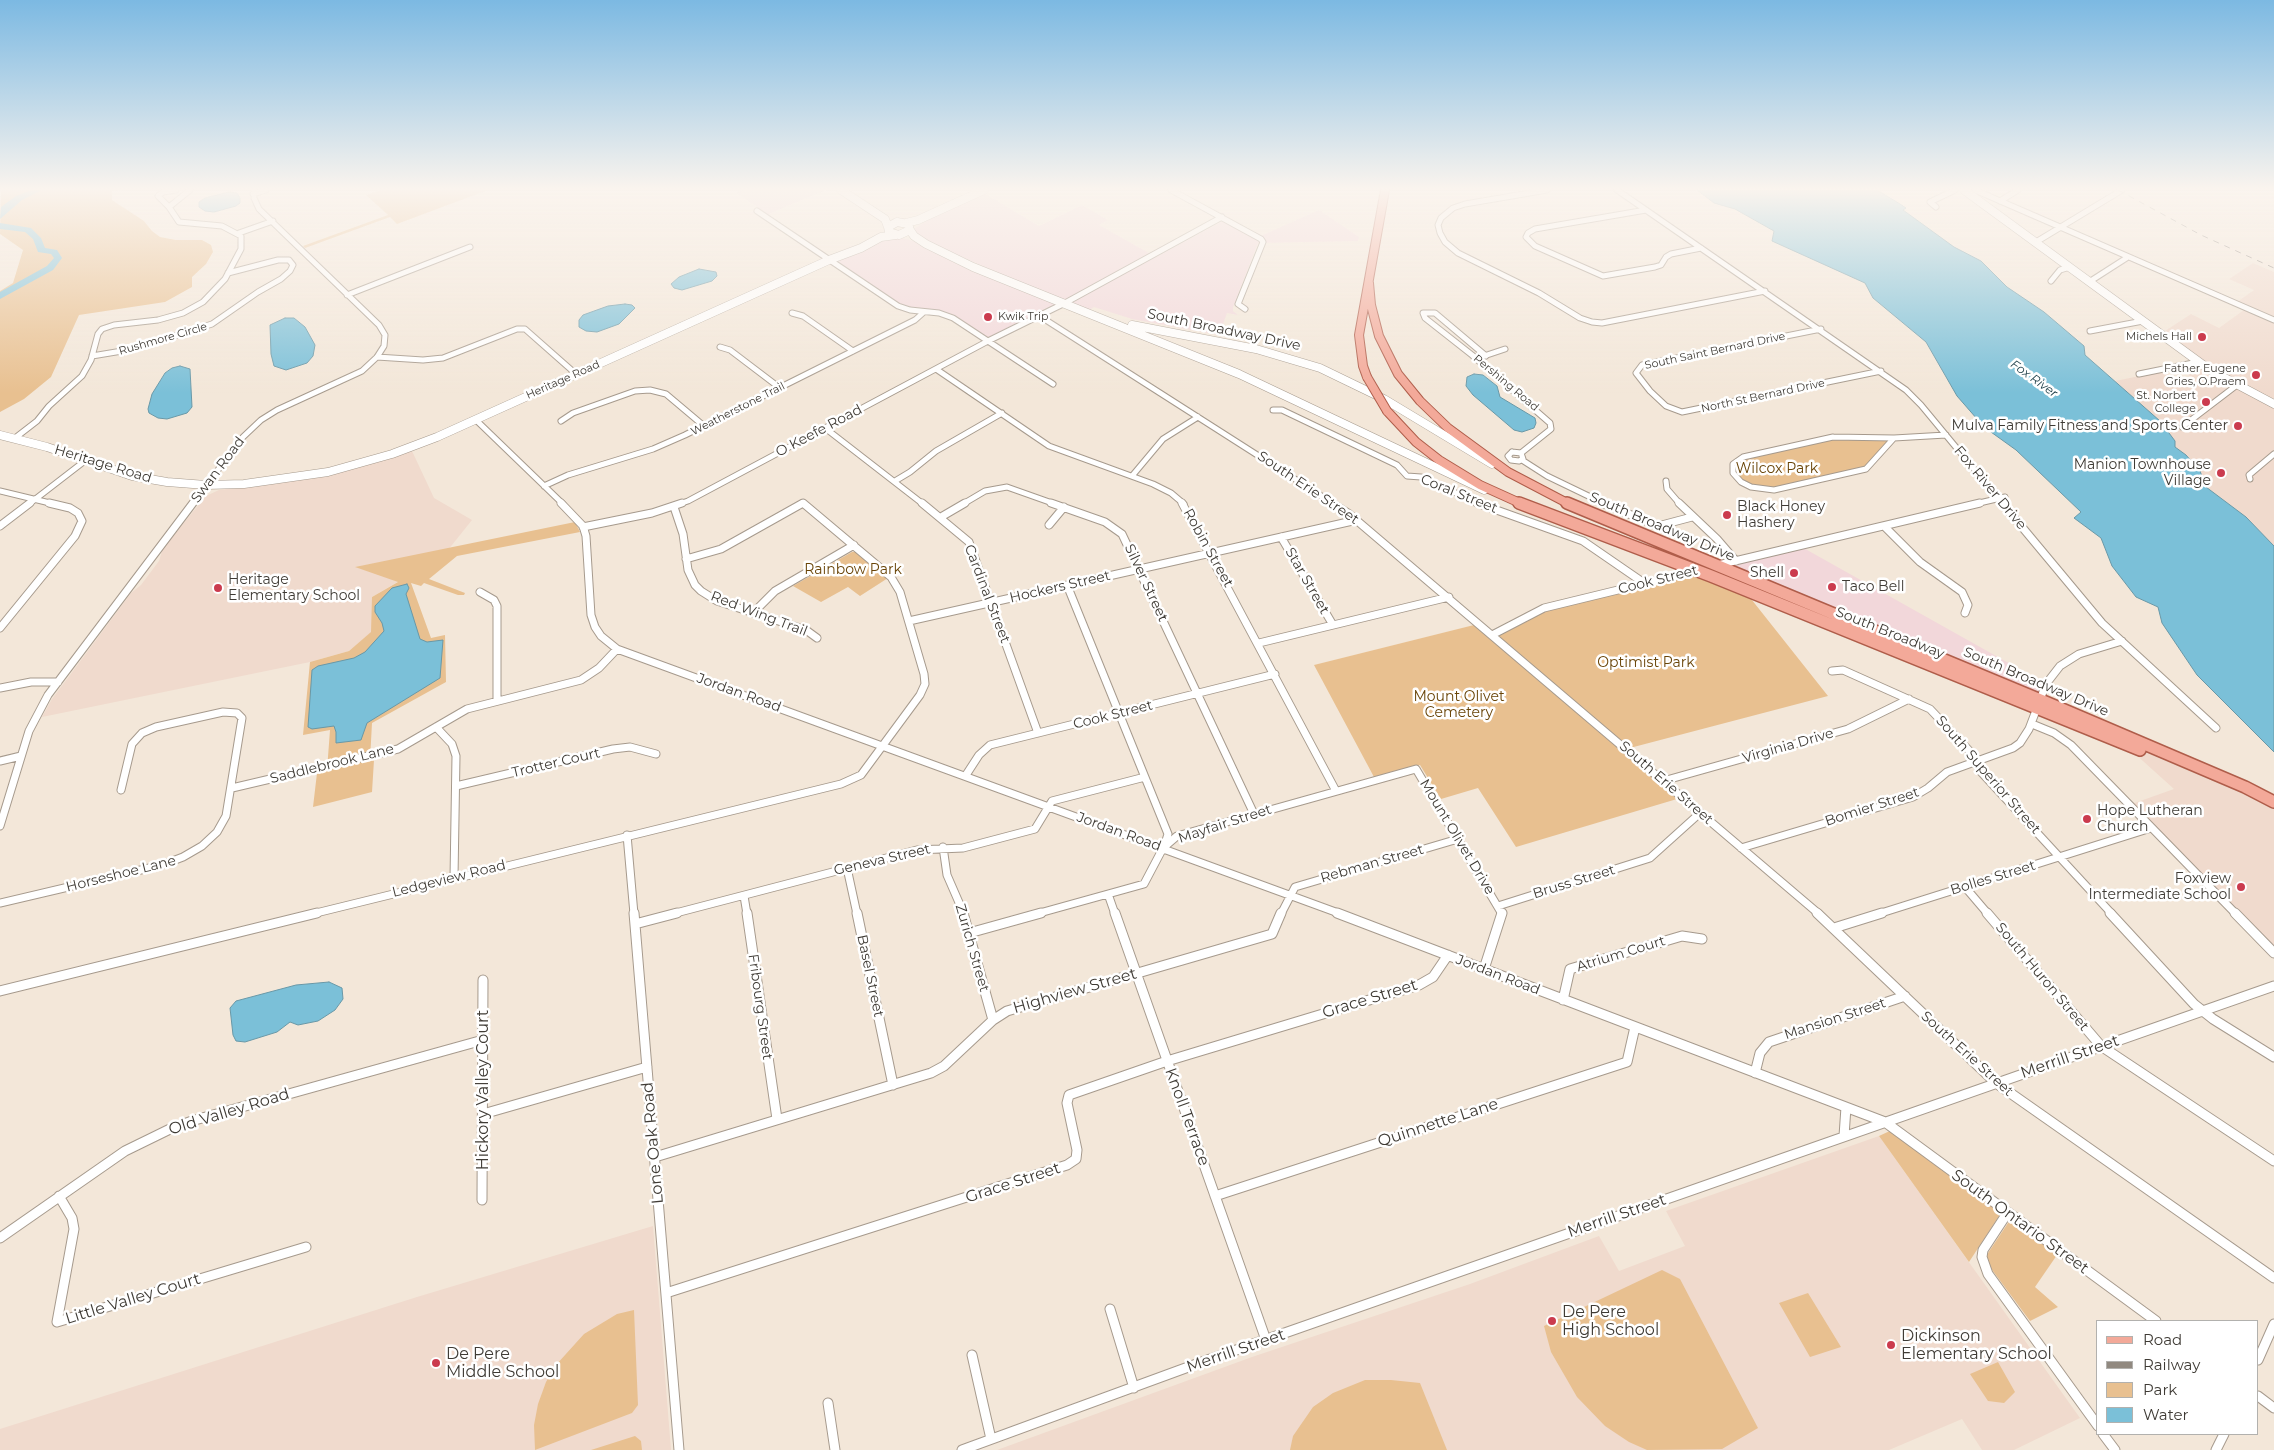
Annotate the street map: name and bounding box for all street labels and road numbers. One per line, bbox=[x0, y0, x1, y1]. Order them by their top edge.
street label: South Broadway Drive bbox=[1146, 306, 1302, 354]
street label: Rushmore Circle bbox=[117, 320, 209, 358]
street label: South Saint Bernard Drive bbox=[1643, 330, 1787, 372]
street label: Pershing Road bbox=[1471, 352, 1541, 414]
street label: Heritage Road bbox=[524, 358, 602, 402]
street label: North St Bernard Drive bbox=[1700, 376, 1826, 416]
street label: Weatherstone Trail bbox=[689, 380, 787, 438]
street label: O Keefe Road bbox=[773, 401, 865, 461]
street label: Swan Road bbox=[188, 434, 248, 506]
street label: Heritage Road bbox=[52, 441, 154, 487]
street label: Fox River Drive bbox=[1950, 443, 2030, 533]
street label: South Erie Street bbox=[1254, 448, 1362, 528]
street label: Coral Street bbox=[1418, 471, 1500, 517]
street label: South Broadway Drive bbox=[1587, 489, 1737, 565]
street label: Robin Street bbox=[1179, 506, 1237, 590]
street label: Cardinal Street bbox=[960, 542, 1014, 646]
street label: Silver Street bbox=[1121, 542, 1171, 624]
street label: Star Street bbox=[1281, 545, 1333, 617]
street label: Cook Street bbox=[1616, 562, 1700, 598]
street label: Hockers Street bbox=[1008, 567, 1112, 607]
street label: Red Wing Trail bbox=[708, 588, 810, 640]
street label: South Broadway bbox=[1833, 604, 1947, 662]
street label: South Broadway Drive bbox=[1961, 644, 2111, 720]
street label: Jordan Road bbox=[694, 670, 784, 716]
street label: Cook Street bbox=[1071, 697, 1155, 733]
street label: South Superior Street bbox=[1932, 712, 2044, 838]
street label: Virginia Drive bbox=[1741, 725, 1835, 767]
street label: South Erie Street bbox=[1616, 738, 1716, 828]
street label: Saddlebrook Lane bbox=[268, 740, 396, 788]
street label: Trotter Court bbox=[510, 745, 602, 781]
street label: Mount Olivet Drive bbox=[1416, 776, 1498, 898]
street label: Bomier Street bbox=[1823, 784, 1921, 830]
street label: Mayfair Street bbox=[1176, 801, 1274, 847]
street label: Jordan Road bbox=[1074, 809, 1164, 855]
street label: Geneva Street bbox=[832, 841, 932, 879]
street label: Rebman Street bbox=[1318, 841, 1426, 887]
street label: Horseshoe Lane bbox=[64, 852, 178, 896]
street label: Ledgeview Road bbox=[391, 857, 507, 901]
street label: Bolles Street bbox=[1948, 857, 2038, 899]
street label: Bruss Street bbox=[1531, 862, 1617, 902]
street label: Zurich Street bbox=[951, 902, 993, 994]
street label: South Huron Street bbox=[1992, 919, 2092, 1035]
street label: Atrium Court bbox=[1574, 932, 1668, 976]
street label: Basel Street bbox=[853, 933, 887, 1019]
street label: Jordan Road bbox=[1454, 951, 1542, 999]
street label: Fribourg Street bbox=[744, 953, 776, 1061]
street label: Highview Street bbox=[1011, 964, 1139, 1018]
street label: Grace Street bbox=[1320, 975, 1420, 1023]
street label: Mansion Street bbox=[1782, 995, 1888, 1043]
street label: South Erie Street bbox=[1917, 1008, 2017, 1100]
street label: Hickory Valley Court bbox=[473, 1010, 493, 1170]
street label: Merrill Street bbox=[2018, 1031, 2122, 1083]
street label: Knoll Terrace bbox=[1160, 1065, 1214, 1169]
street label: Lone Oak Road bbox=[638, 1081, 668, 1205]
street label: Old Valley Road bbox=[166, 1084, 292, 1140]
street label: Quinnette Lane bbox=[1375, 1094, 1501, 1152]
street label: Grace Street bbox=[963, 1159, 1063, 1207]
street label: South Ontario Street bbox=[1948, 1166, 2092, 1278]
street label: Merrill Street bbox=[1565, 1190, 1669, 1242]
street label: Little Valley Court bbox=[63, 1269, 203, 1329]
street label: Merrill Street bbox=[1184, 1325, 1288, 1377]

